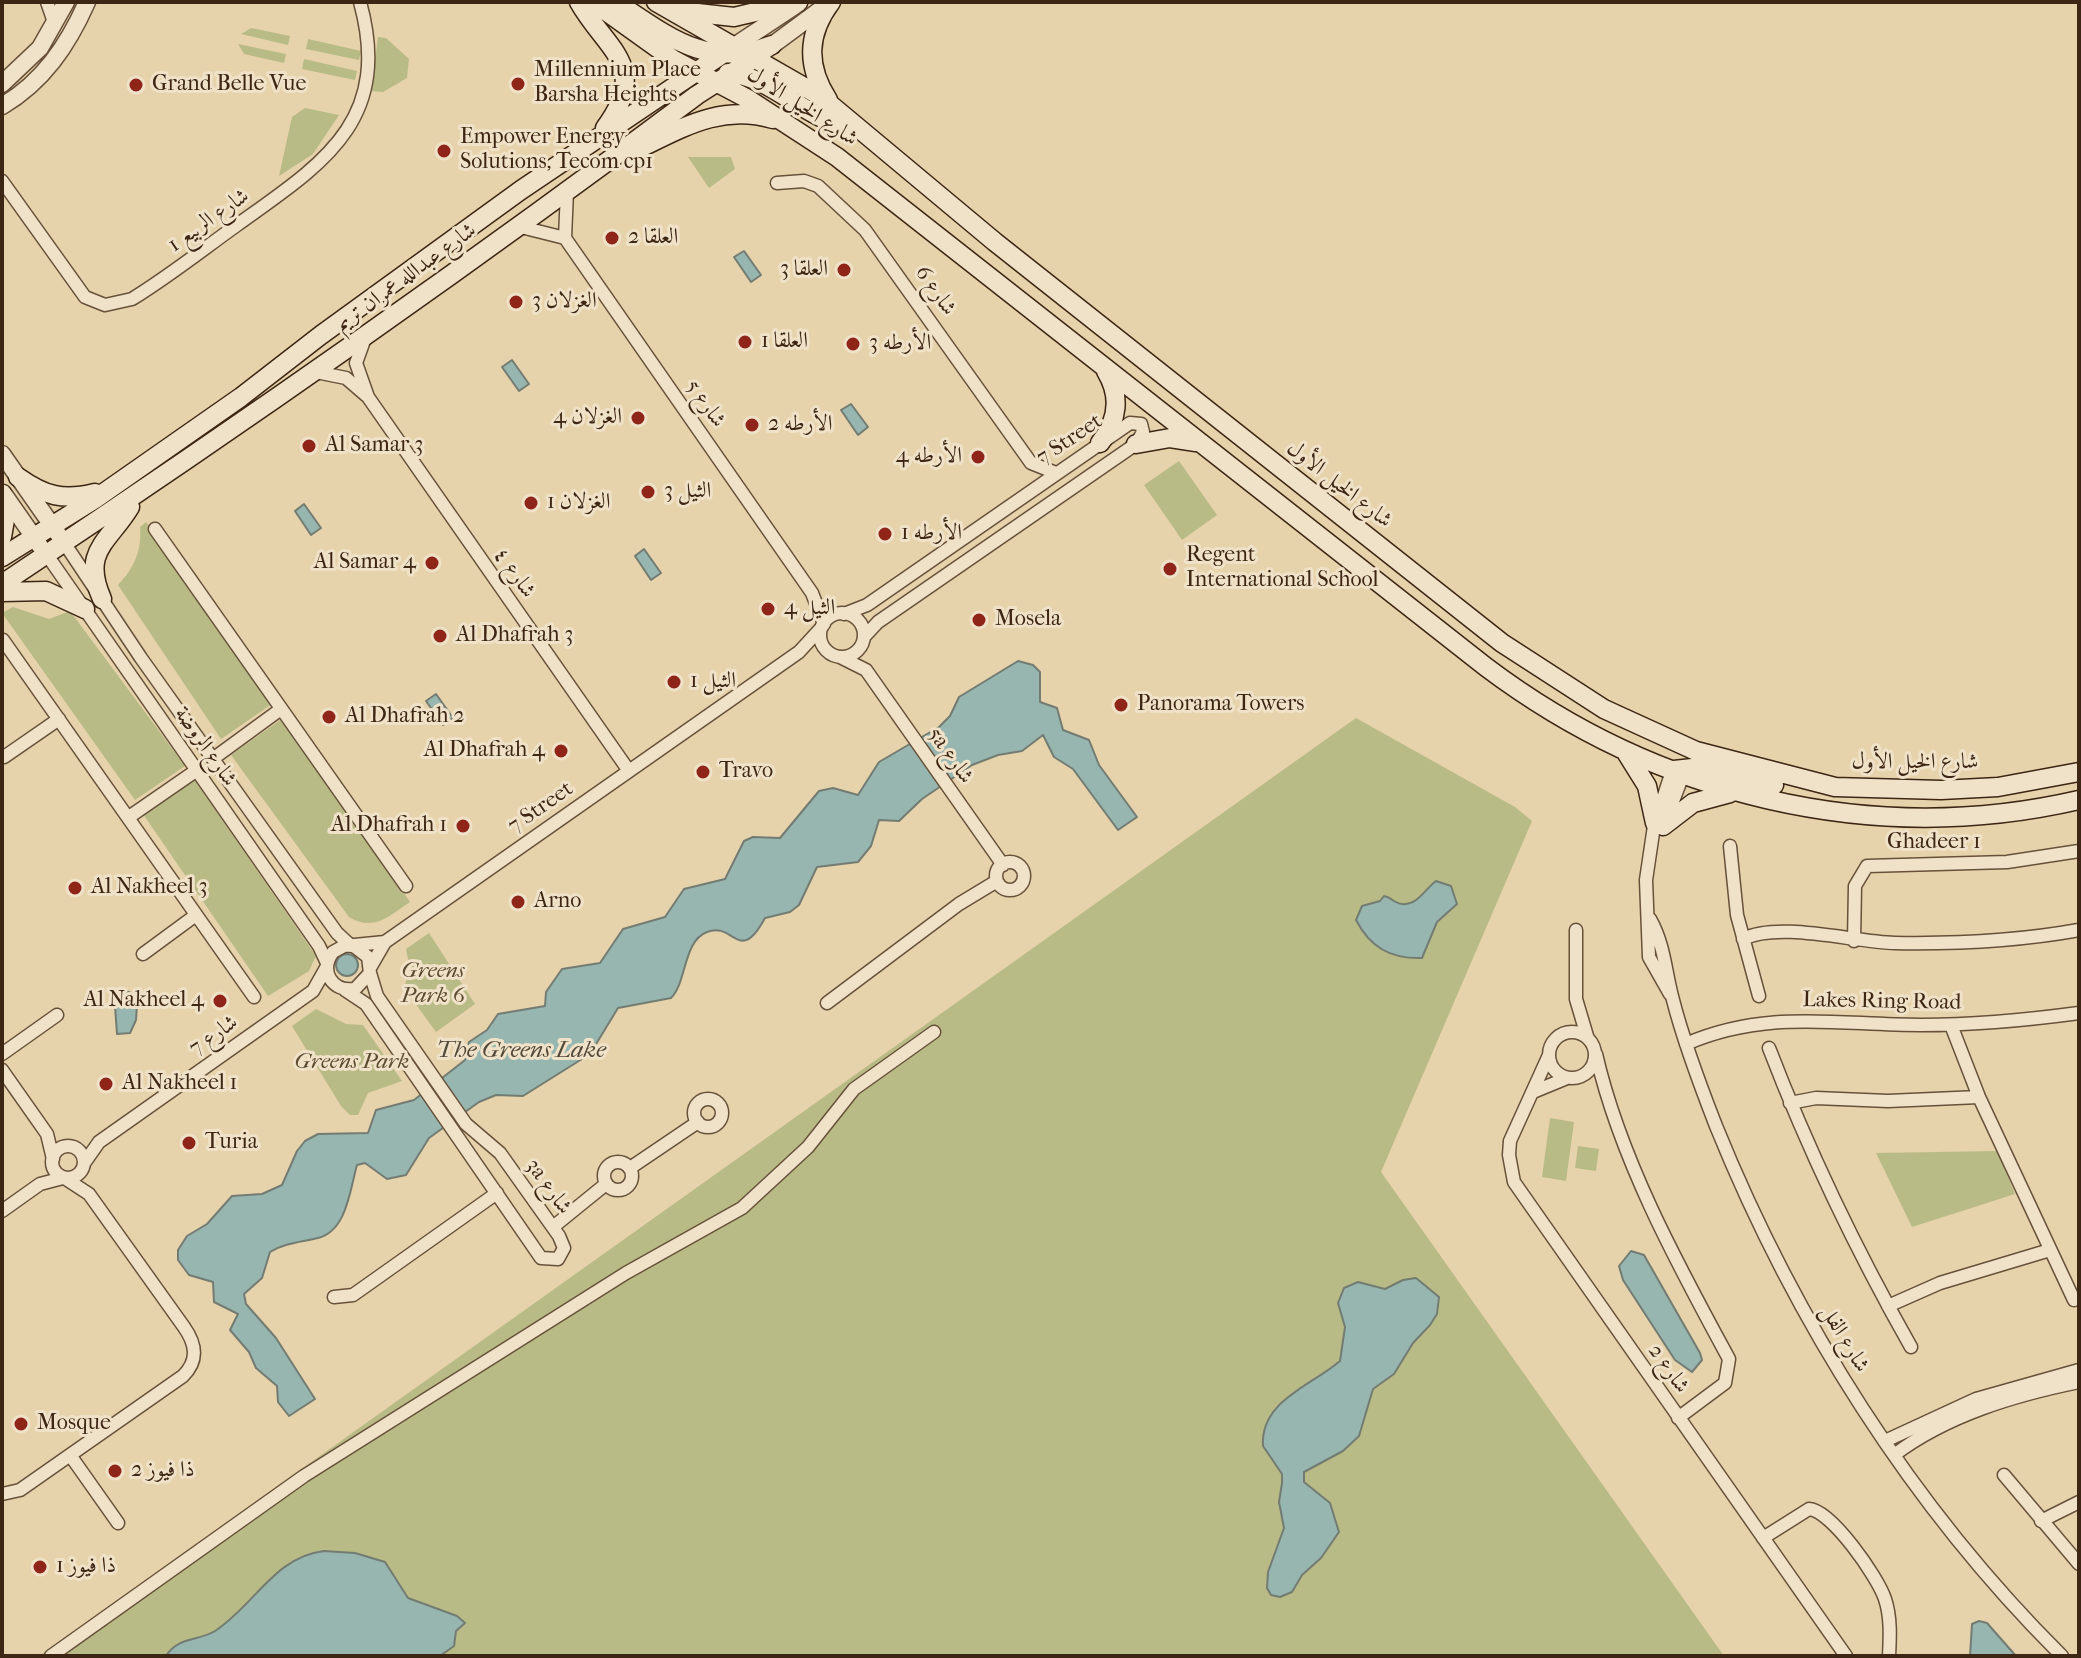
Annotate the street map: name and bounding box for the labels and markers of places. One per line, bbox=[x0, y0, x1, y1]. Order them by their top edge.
place label: Millennium Place Barsha Heights bbox=[534, 58, 701, 110]
place label: Grand Belle Vue bbox=[152, 72, 306, 98]
marker: Millennium Place Barsha Heights bbox=[509, 75, 527, 93]
marker: Grand Belle Vue bbox=[127, 76, 145, 94]
place label: Empower Energy Solutions, Tecom cp1 bbox=[460, 125, 653, 176]
marker: Empower Energy Solutions, Tecom cp1 bbox=[435, 142, 453, 160]
place label: العلقا 2 bbox=[628, 225, 678, 251]
marker: العلقا 2 bbox=[603, 229, 621, 247]
place label: العلقا 3 bbox=[780, 257, 828, 283]
marker: العلقا 3 bbox=[835, 261, 853, 279]
place label: الغزلان 3 bbox=[532, 289, 597, 315]
marker: الغزلان 3 bbox=[507, 293, 525, 311]
place label: العلقا 1 bbox=[761, 329, 808, 355]
place label: الأرطه 3 bbox=[869, 331, 931, 357]
marker: العلقا 1 bbox=[736, 333, 754, 351]
marker: الأرطه 3 bbox=[844, 335, 862, 353]
place label: الغزلان 4 bbox=[553, 405, 622, 431]
marker: الغزلان 4 bbox=[629, 409, 647, 427]
place label: الأرطه 2 bbox=[768, 412, 833, 438]
marker: الأرطه 2 bbox=[743, 416, 761, 434]
place label: Al Samar 3 bbox=[325, 433, 423, 459]
marker: Al Samar 3 bbox=[300, 437, 318, 455]
place label: الأرطه 4 bbox=[896, 444, 962, 470]
marker: الأرطه 4 bbox=[969, 448, 987, 466]
place label: الثيل 3 bbox=[664, 479, 711, 505]
marker: الثيل 3 bbox=[639, 483, 657, 501]
place label: الغزلان 1 bbox=[547, 490, 610, 516]
marker: الغزلان 1 bbox=[522, 494, 540, 512]
place label: الأرطه 1 bbox=[901, 521, 962, 547]
marker: الأرطه 1 bbox=[876, 525, 894, 543]
place label: Regent International School bbox=[1186, 543, 1379, 594]
place label: Al Samar 4 bbox=[314, 550, 416, 576]
marker: Al Samar 4 bbox=[423, 554, 441, 572]
marker: Regent International School bbox=[1161, 560, 1179, 578]
place label: الثيل 4 bbox=[784, 596, 835, 622]
marker: الثيل 4 bbox=[759, 600, 777, 618]
place label: Mosela bbox=[995, 607, 1061, 633]
marker: Mosela bbox=[970, 611, 988, 629]
place label: Al Dhafrah 3 bbox=[456, 623, 573, 649]
marker: Al Dhafrah 3 bbox=[431, 627, 449, 645]
place label: الثيل 1 bbox=[690, 669, 736, 695]
marker: الثيل 1 bbox=[665, 673, 683, 691]
place label: Panorama Towers bbox=[1137, 692, 1304, 718]
marker: Panorama Towers bbox=[1112, 696, 1130, 714]
place label: Al Dhafrah 2 bbox=[345, 704, 465, 730]
marker: Al Dhafrah 2 bbox=[320, 708, 338, 726]
place label: Al Dhafrah 4 bbox=[424, 738, 545, 764]
marker: Al Dhafrah 4 bbox=[552, 742, 570, 760]
place label: Travo bbox=[719, 759, 773, 785]
marker: Travo bbox=[694, 763, 712, 781]
place label: Al Dhafrah 1 bbox=[331, 813, 447, 839]
marker: Al Dhafrah 1 bbox=[454, 817, 472, 835]
place label: Al Nakheel 3 bbox=[91, 875, 208, 901]
marker: Al Nakheel 3 bbox=[66, 879, 84, 897]
place label: Arno bbox=[534, 889, 581, 915]
marker: Arno bbox=[509, 893, 527, 911]
place label: Al Nakheel 4 bbox=[84, 988, 204, 1014]
marker: Al Nakheel 4 bbox=[211, 992, 229, 1010]
place label: Al Nakheel 1 bbox=[122, 1071, 237, 1097]
marker: Al Nakheel 1 bbox=[97, 1075, 115, 1093]
place label: Turia bbox=[205, 1130, 258, 1156]
marker: Turia bbox=[180, 1134, 198, 1152]
place label: Mosque bbox=[37, 1411, 111, 1437]
marker: Mosque bbox=[12, 1415, 30, 1433]
place label: ذا فيوز 2 bbox=[131, 1458, 195, 1484]
marker: ذا فيوز 2 bbox=[106, 1462, 124, 1480]
place label: ذا فيوز 1 bbox=[56, 1554, 116, 1580]
marker: ذا فيوز 1 bbox=[31, 1558, 49, 1576]

